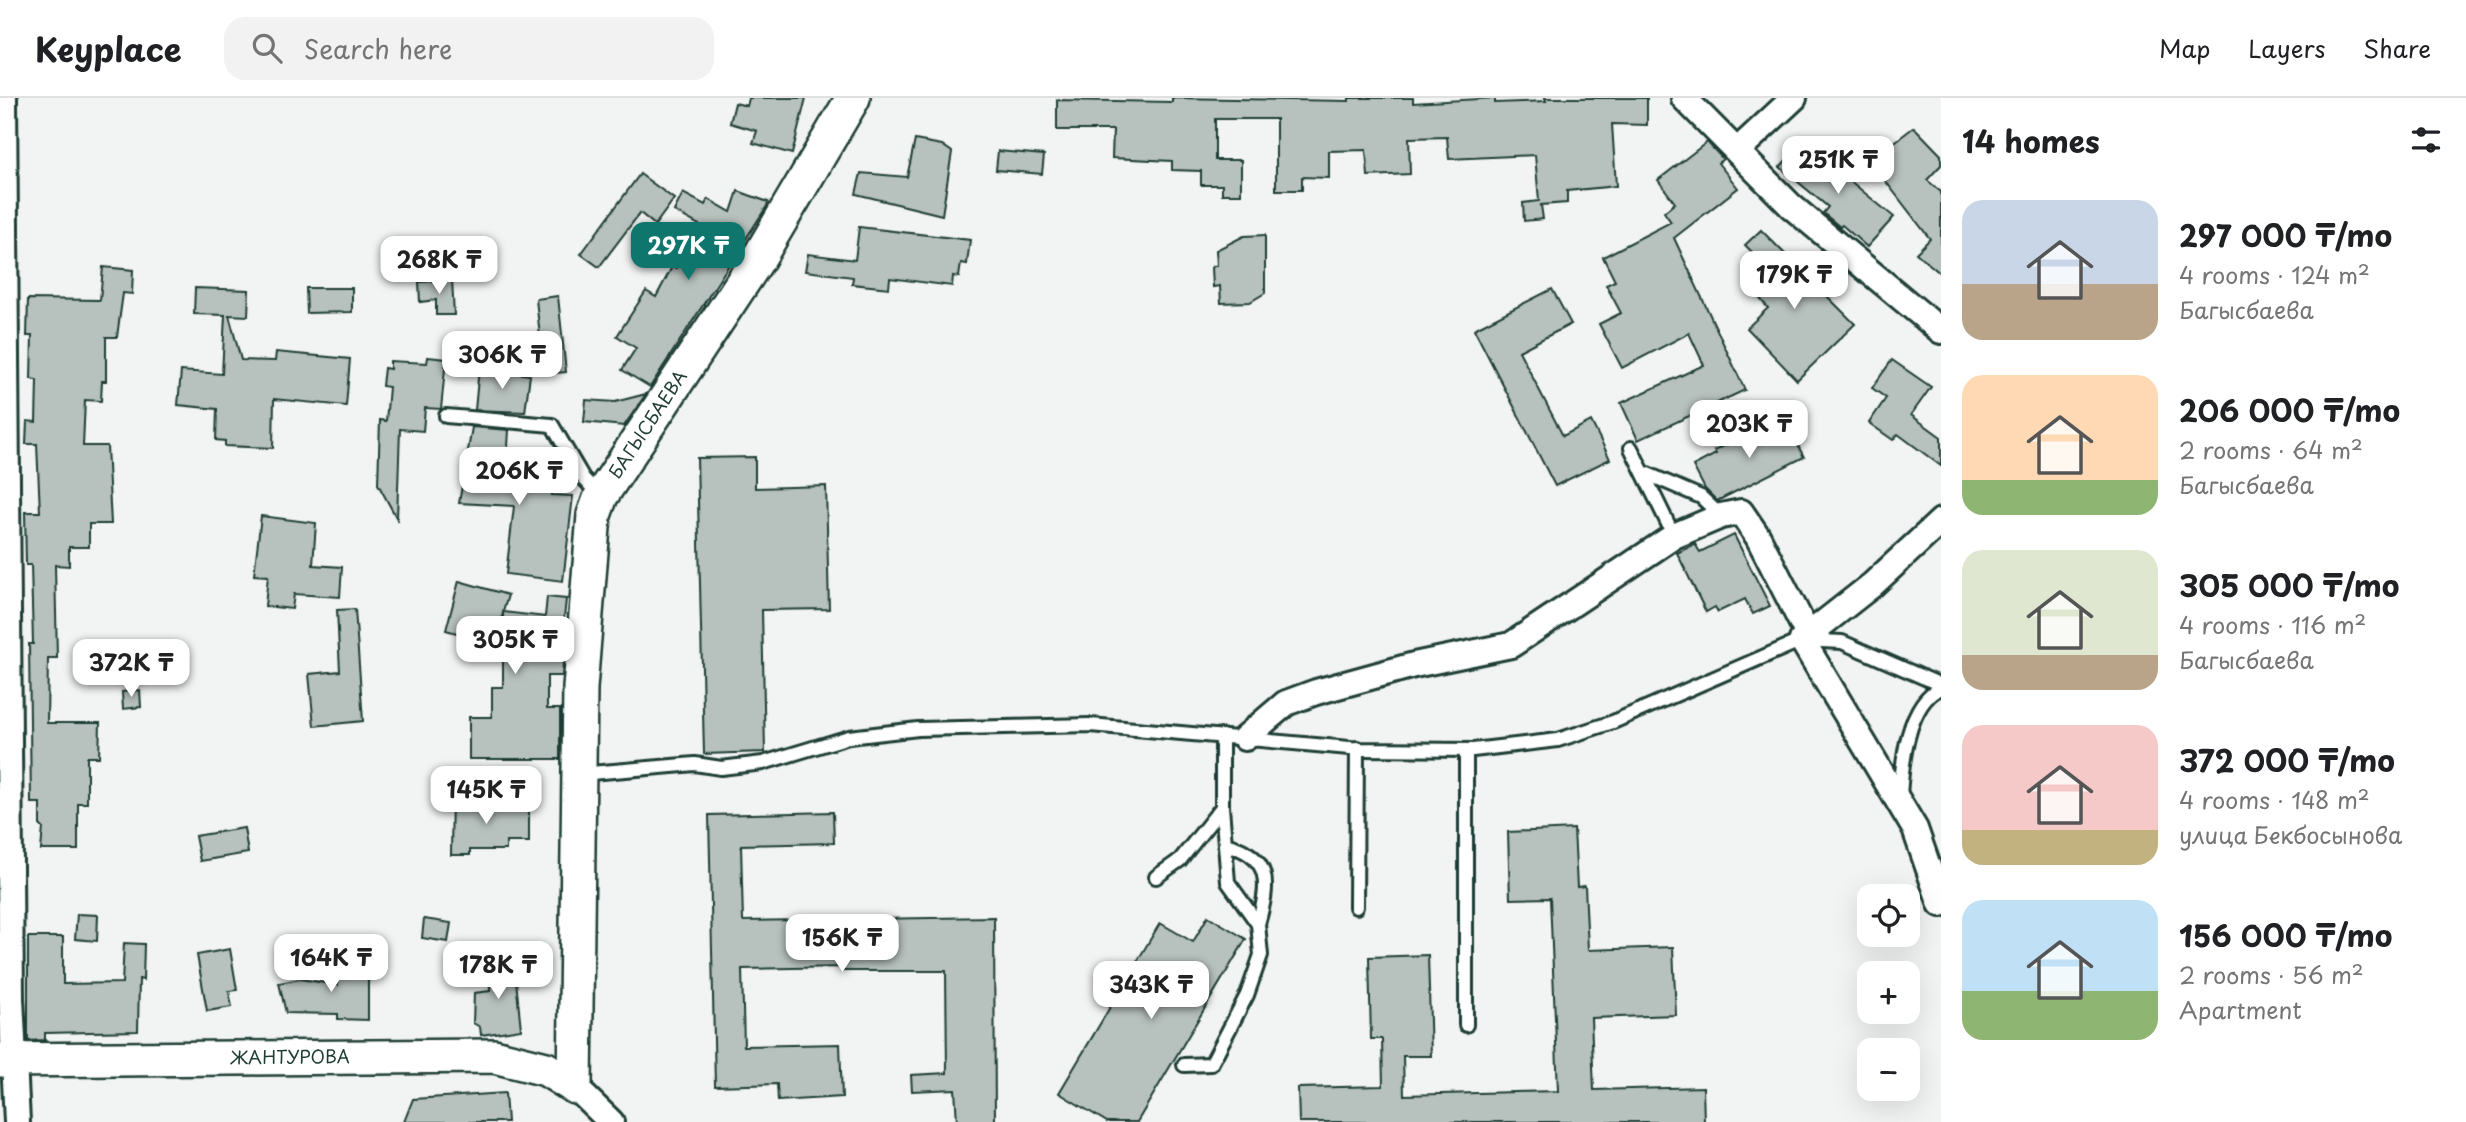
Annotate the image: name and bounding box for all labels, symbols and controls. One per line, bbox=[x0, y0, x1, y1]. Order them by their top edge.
search box bbox=[224, 17, 714, 80]
text: Keyplace bbox=[35, 23, 182, 73]
icon: search bbox=[248, 29, 286, 67]
text: Search here bbox=[304, 29, 452, 68]
text: Map bbox=[2159, 30, 2210, 66]
text: Layers bbox=[2248, 30, 2325, 66]
text: Share bbox=[2363, 30, 2431, 66]
text: 14 homes bbox=[1962, 118, 2100, 163]
icon: filters bbox=[2407, 121, 2445, 159]
pin: 251K ₸ bbox=[1781, 136, 1895, 196]
text: 251K ₸ bbox=[1798, 141, 1878, 176]
text: 297 000 ₸/mo bbox=[2179, 212, 2392, 257]
pin: 297K ₸ bbox=[631, 222, 745, 282]
text: 297K ₸ bbox=[647, 227, 729, 262]
icon: home bbox=[2018, 228, 2102, 312]
pin: 268K ₸ bbox=[382, 236, 496, 296]
text: 268K ₸ bbox=[397, 241, 481, 276]
pin: 179K ₸ bbox=[1737, 252, 1851, 311]
text: 179K ₸ bbox=[1756, 256, 1832, 291]
text: 4 rooms · 124 m² bbox=[2179, 257, 2370, 292]
text: Багысбаева bbox=[2179, 292, 2314, 327]
pin: 306K ₸ bbox=[445, 331, 559, 391]
text: 306K ₸ bbox=[458, 336, 546, 371]
street label: БАГЫСБАЕВА bbox=[601, 364, 693, 484]
text: 206 000 ₸/mo bbox=[2179, 387, 2400, 432]
pin: 203K ₸ bbox=[1692, 400, 1806, 460]
icon: home bbox=[2018, 403, 2102, 487]
text: 203K ₸ bbox=[1706, 405, 1792, 440]
text: 2 rooms · 64 m² bbox=[2179, 432, 2363, 467]
pin: 206K ₸ bbox=[462, 448, 576, 507]
text: 206K ₸ bbox=[475, 452, 563, 487]
text: Багысбаева bbox=[2179, 467, 2314, 502]
text: 305 000 ₸/mo bbox=[2179, 562, 2400, 607]
icon: home bbox=[2018, 578, 2102, 662]
text: 4 rooms · 116 m² bbox=[2179, 607, 2366, 642]
pin: 305K ₸ bbox=[458, 616, 572, 676]
text: 305K ₸ bbox=[472, 621, 558, 656]
pin: 372K ₸ bbox=[74, 640, 188, 699]
text: Багысбаева bbox=[2179, 642, 2314, 677]
text: 372K ₸ bbox=[89, 644, 173, 679]
text: 372 000 ₸/mo bbox=[2179, 737, 2395, 782]
icon: home bbox=[2018, 753, 2102, 837]
pin: 145K ₸ bbox=[429, 766, 543, 826]
text: 145K ₸ bbox=[447, 771, 525, 806]
text: 4 rooms · 148 m² bbox=[2179, 782, 2370, 817]
text: улица Бекбосынова bbox=[2179, 817, 2402, 852]
map controls bbox=[1857, 884, 1920, 1101]
button: locate bbox=[1857, 884, 1920, 947]
text: 156 000 ₸/mo bbox=[2179, 912, 2392, 957]
pin: 156K ₸ bbox=[785, 914, 899, 974]
text: 156K ₸ bbox=[802, 919, 882, 954]
icon: home bbox=[2018, 928, 2102, 1012]
pin: 164K ₸ bbox=[274, 934, 388, 994]
text: 164K ₸ bbox=[290, 939, 372, 974]
pin: 178K ₸ bbox=[441, 942, 555, 1001]
text: 178K ₸ bbox=[459, 946, 537, 981]
text: 2 rooms · 56 m² bbox=[2179, 957, 2364, 992]
button: + bbox=[1857, 961, 1920, 1024]
pin: 343K ₸ bbox=[1094, 962, 1208, 1021]
text: 343K ₸ bbox=[1109, 966, 1193, 1001]
text: Apartment bbox=[2179, 992, 2302, 1027]
button: − bbox=[1857, 1038, 1920, 1101]
street label: ЖАНТУРОВА bbox=[230, 1042, 350, 1070]

